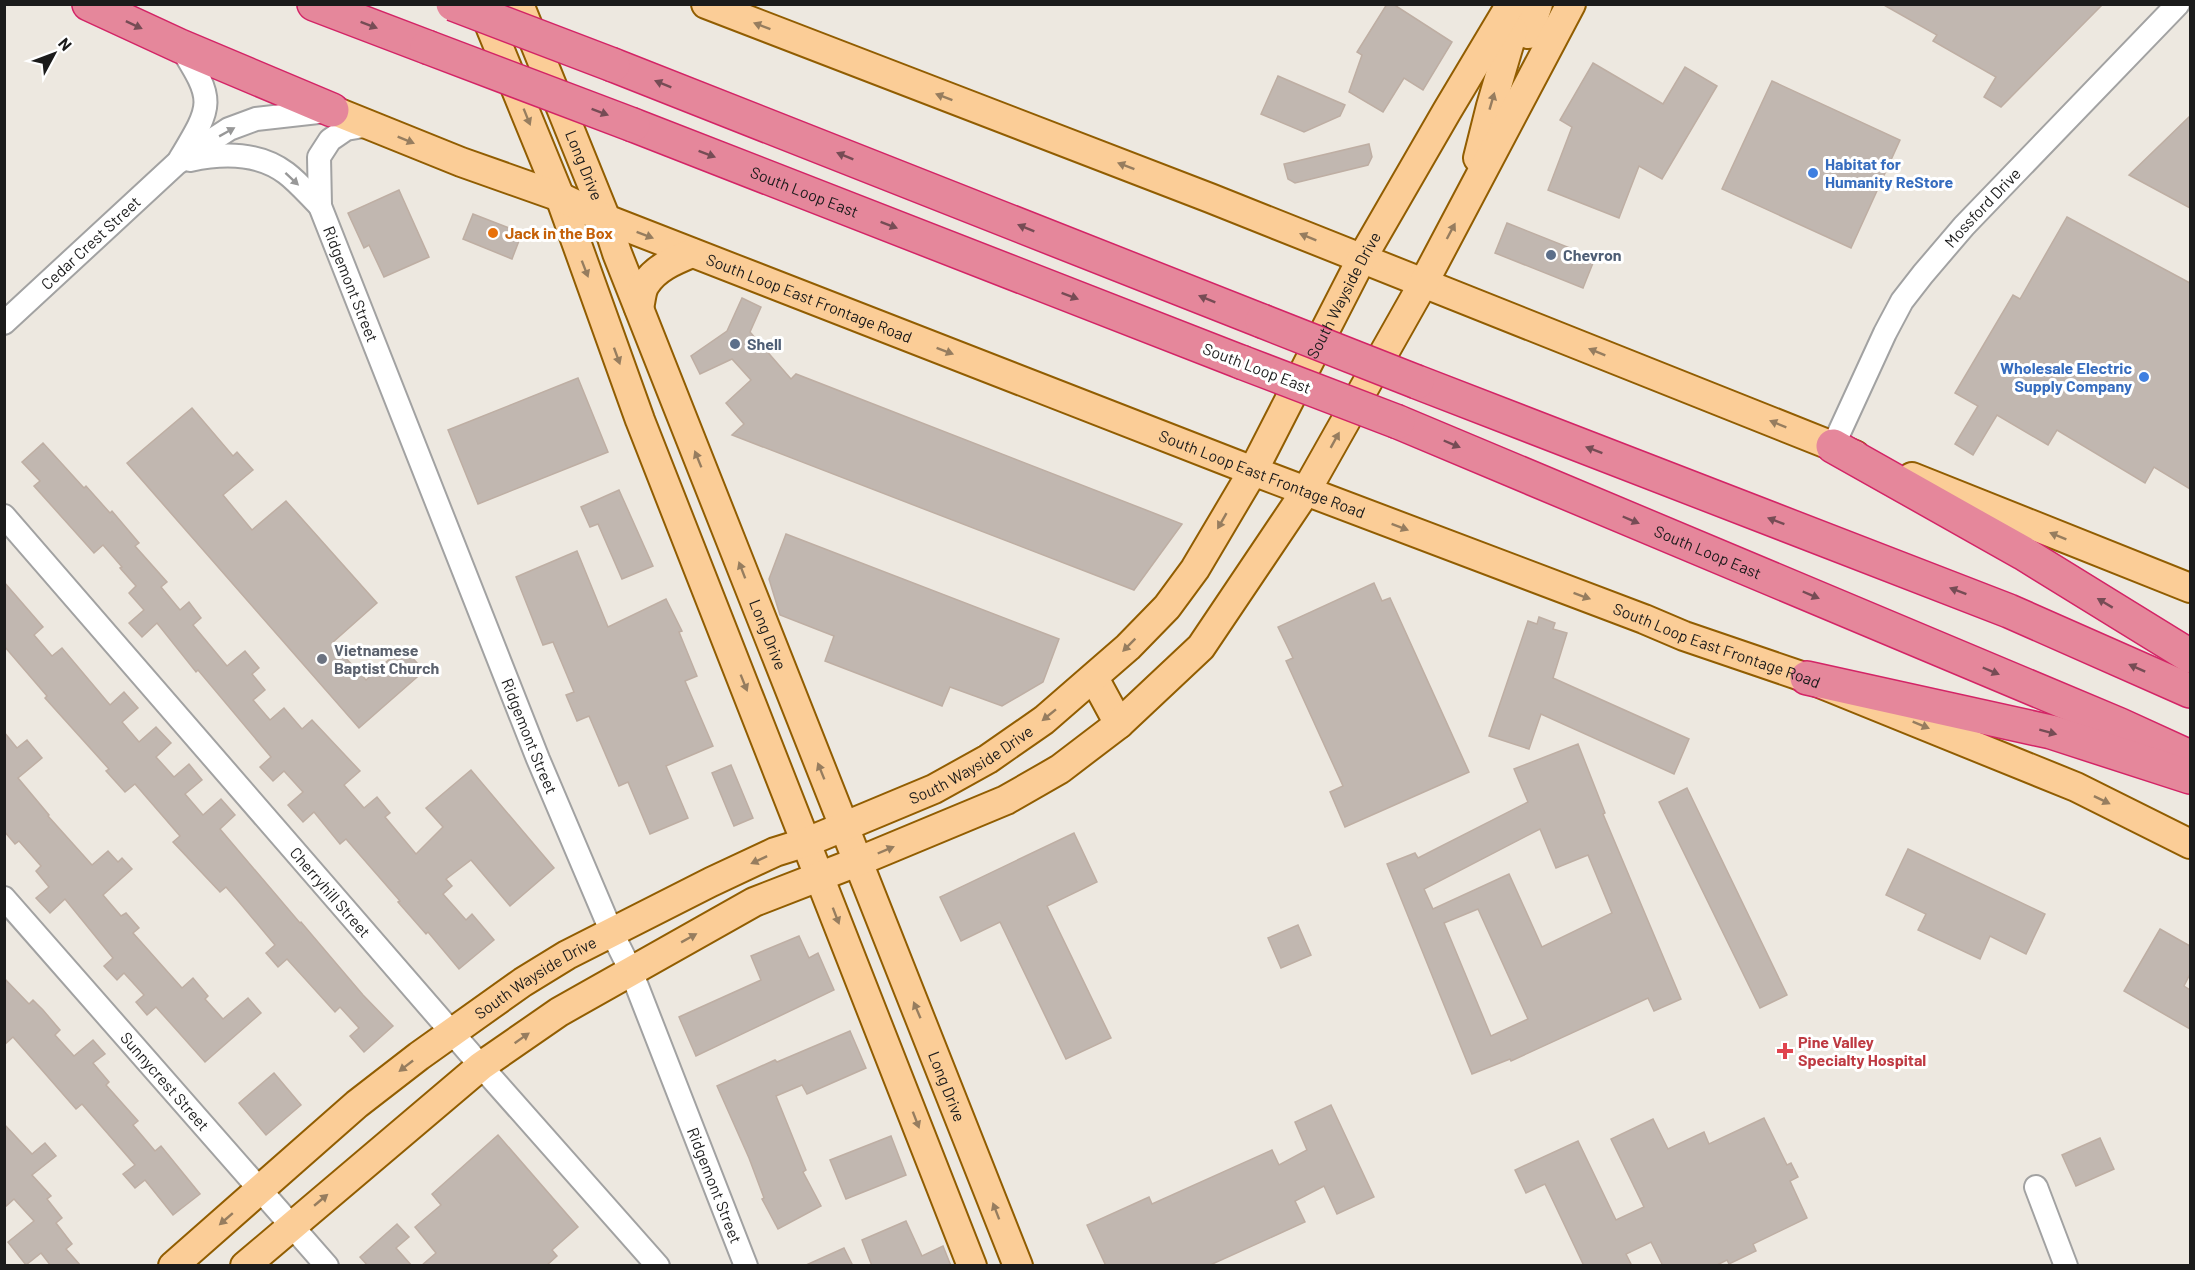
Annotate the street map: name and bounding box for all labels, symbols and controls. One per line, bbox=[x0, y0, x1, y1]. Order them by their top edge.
one-way arrow bbox=[126, 21, 143, 30]
one-way arrow bbox=[360, 21, 378, 30]
one-way arrow bbox=[753, 21, 771, 30]
north arrow bbox=[24, 24, 84, 84]
text: N bbox=[55, 34, 76, 54]
one-way arrow bbox=[654, 79, 672, 89]
one-way arrow bbox=[935, 91, 953, 101]
one-way arrow bbox=[1488, 91, 1497, 109]
one-way arrow bbox=[523, 108, 532, 126]
one-way arrow bbox=[591, 108, 609, 118]
one-way arrow bbox=[219, 127, 236, 137]
street label: Long Drive bbox=[562, 127, 607, 203]
one-way arrow bbox=[397, 135, 415, 145]
one-way arrow bbox=[698, 150, 716, 159]
one-way arrow bbox=[835, 151, 853, 161]
place label: Habitat for Humanity ReStore bbox=[1825, 154, 1954, 191]
one-way arrow bbox=[1117, 161, 1135, 171]
street label: South Loop East bbox=[748, 162, 861, 221]
street label: Mossford Drive bbox=[1940, 163, 2024, 251]
marker: Habitat for Humanity ReStore bbox=[1806, 166, 1820, 180]
one-way arrow bbox=[284, 172, 299, 186]
street label: Cedar Crest Street bbox=[37, 192, 144, 293]
one-way arrow bbox=[880, 220, 898, 230]
one-way arrow bbox=[1017, 222, 1035, 232]
one-way arrow bbox=[1446, 222, 1456, 239]
street label: Ridgemont Street bbox=[320, 223, 383, 345]
place label: Jack in the Box bbox=[505, 223, 613, 242]
marker: Jack in the Box bbox=[486, 226, 500, 240]
street label: South Wayside Drive bbox=[1302, 228, 1384, 362]
one-way arrow bbox=[636, 230, 654, 240]
one-way arrow bbox=[1298, 232, 1316, 242]
place label: Chevron bbox=[1563, 245, 1622, 264]
marker: Chevron bbox=[1544, 248, 1558, 262]
street label: South Loop East Frontage Road bbox=[704, 249, 915, 346]
one-way arrow bbox=[581, 260, 590, 278]
one-way arrow bbox=[1061, 291, 1079, 301]
one-way arrow bbox=[1198, 294, 1216, 304]
place label: Shell bbox=[747, 334, 782, 353]
marker: Shell bbox=[728, 337, 742, 351]
street label: South Loop East bbox=[1200, 338, 1314, 397]
one-way arrow bbox=[936, 346, 954, 356]
one-way arrow bbox=[613, 347, 623, 365]
one-way arrow bbox=[1588, 347, 1606, 356]
place label: Wholesale Electric Supply Company bbox=[2000, 358, 2132, 395]
marker: Wholesale Electric Supply Company bbox=[2137, 370, 2151, 384]
one-way arrow bbox=[1769, 419, 1787, 429]
street label: South Loop East Frontage Road bbox=[1156, 425, 1368, 522]
one-way arrow bbox=[1330, 431, 1340, 448]
one-way arrow bbox=[1443, 439, 1461, 449]
one-way arrow bbox=[1585, 445, 1603, 454]
one-way arrow bbox=[693, 450, 702, 468]
one-way arrow bbox=[1217, 513, 1228, 529]
one-way arrow bbox=[1623, 515, 1641, 525]
one-way arrow bbox=[1767, 515, 1785, 525]
street label: South Loop East bbox=[1652, 521, 1764, 582]
one-way arrow bbox=[1391, 522, 1409, 532]
one-way arrow bbox=[2049, 531, 2067, 540]
one-way arrow bbox=[737, 561, 746, 579]
one-way arrow bbox=[1949, 586, 1967, 595]
one-way arrow bbox=[1802, 591, 1820, 600]
one-way arrow bbox=[1573, 592, 1591, 601]
street label: Long Drive bbox=[746, 596, 791, 672]
street label: South Loop East Frontage Road bbox=[1611, 598, 1823, 691]
one-way arrow bbox=[2097, 598, 2113, 609]
one-way arrow bbox=[1123, 637, 1137, 651]
place label: Vietnamese Baptist Church bbox=[334, 640, 439, 677]
marker: Vietnamese Baptist Church bbox=[315, 652, 329, 666]
one-way arrow bbox=[2128, 662, 2146, 672]
one-way arrow bbox=[1982, 667, 2000, 676]
one-way arrow bbox=[740, 674, 749, 692]
street label: Ridgemont Street bbox=[498, 675, 562, 797]
one-way arrow bbox=[1042, 709, 1057, 721]
one-way arrow bbox=[1913, 720, 1931, 730]
street label: South Wayside Drive bbox=[906, 721, 1036, 807]
one-way arrow bbox=[2039, 728, 2057, 737]
one-way arrow bbox=[816, 762, 825, 780]
one-way arrow bbox=[2093, 795, 2110, 804]
street label: Cherryhill Street bbox=[286, 843, 375, 941]
one-way arrow bbox=[877, 845, 895, 854]
one-way arrow bbox=[750, 856, 767, 865]
one-way arrow bbox=[832, 907, 841, 925]
street label: South Wayside Drive bbox=[470, 932, 599, 1023]
one-way arrow bbox=[681, 933, 697, 944]
one-way arrow bbox=[912, 1001, 921, 1019]
street label: Sunnycrest Street bbox=[117, 1028, 214, 1134]
one-way arrow bbox=[513, 1032, 529, 1044]
place label: Pine Valley Specialty Hospital bbox=[1798, 1032, 1926, 1069]
marker: Pine Valley Specialty Hospital bbox=[1776, 1042, 1794, 1060]
street label: Long Drive bbox=[925, 1048, 970, 1124]
one-way arrow bbox=[398, 1059, 414, 1072]
one-way arrow bbox=[912, 1111, 921, 1129]
street label: Ridgemont Street bbox=[684, 1124, 746, 1246]
one-way arrow bbox=[313, 1194, 328, 1207]
one-way arrow bbox=[991, 1202, 1001, 1220]
one-way arrow bbox=[219, 1212, 234, 1225]

